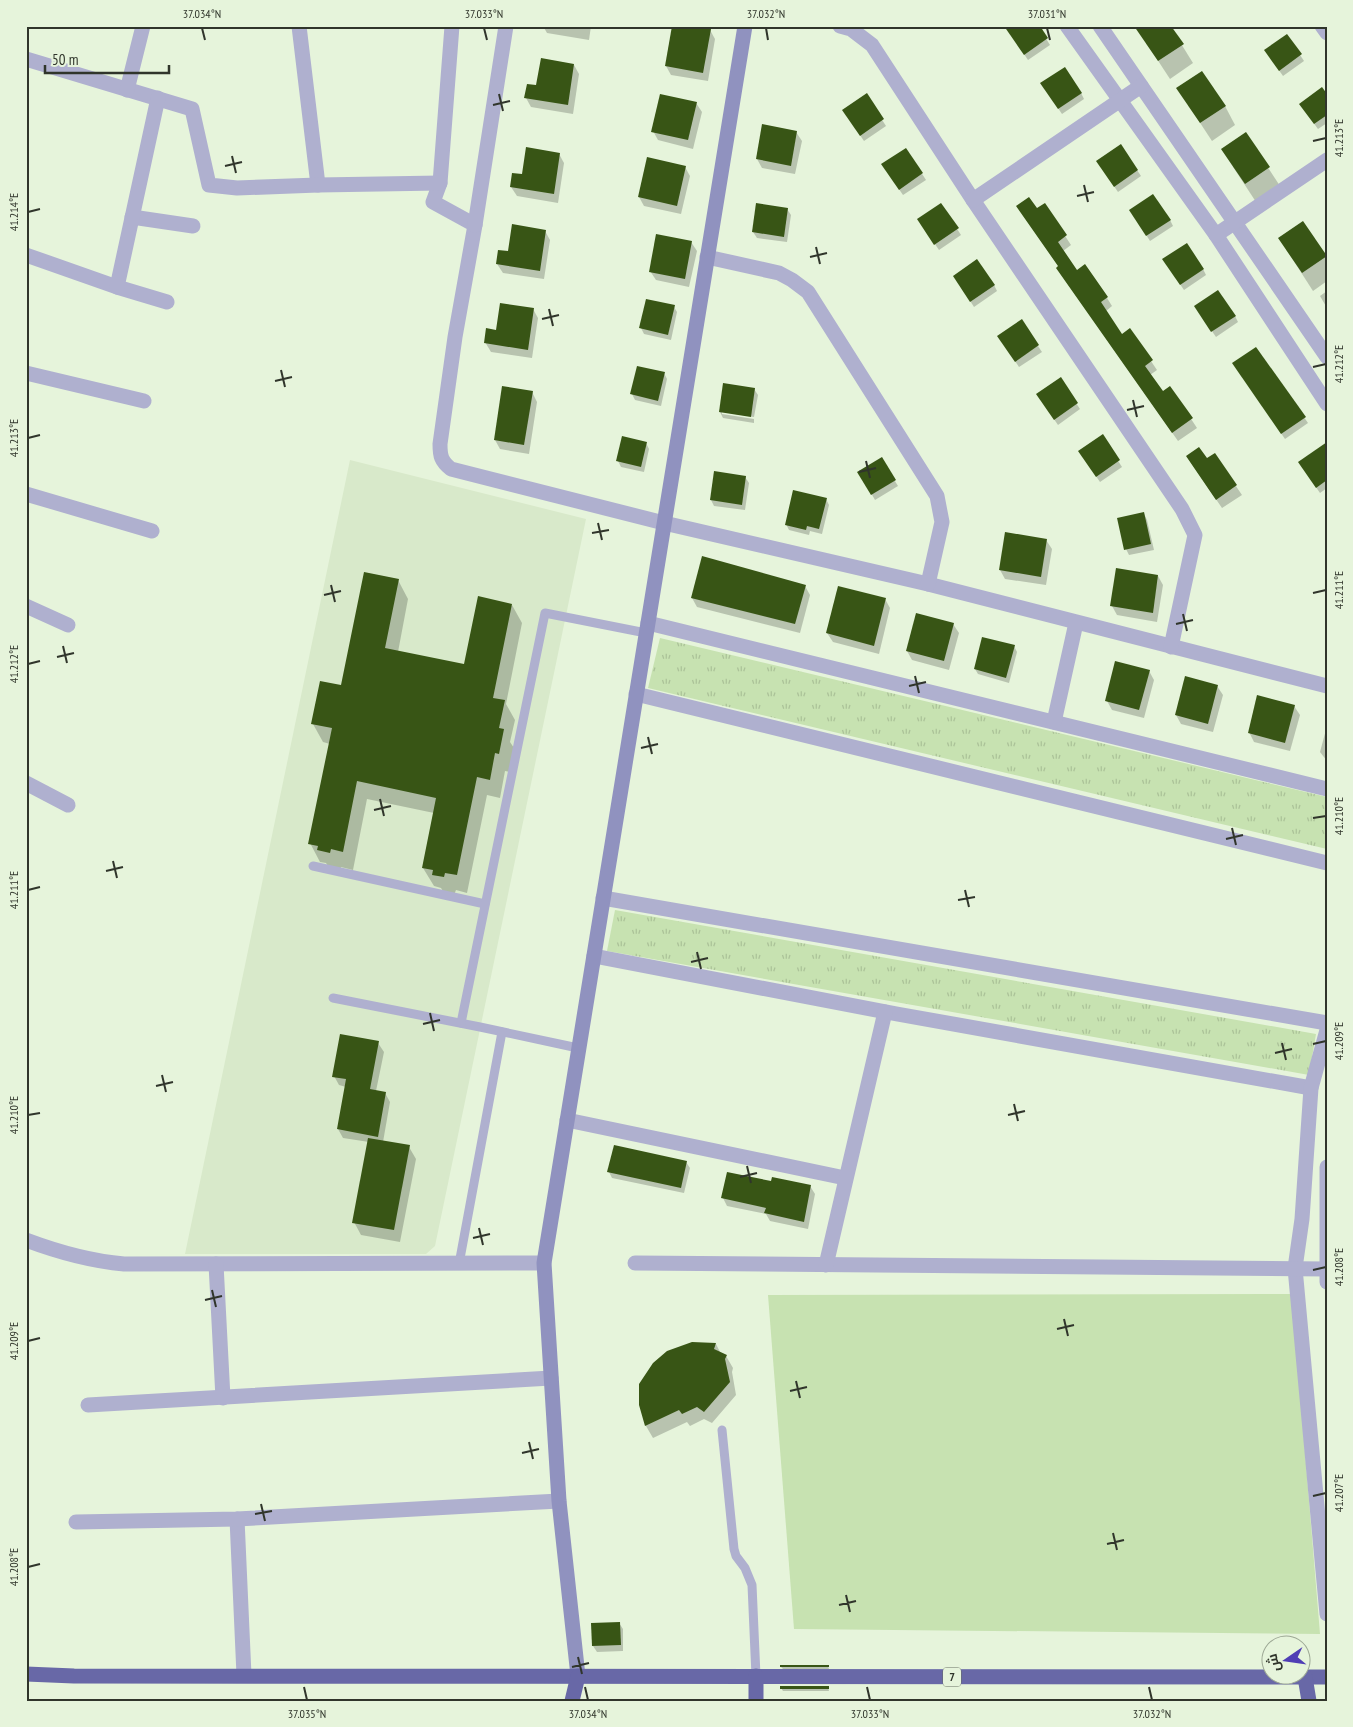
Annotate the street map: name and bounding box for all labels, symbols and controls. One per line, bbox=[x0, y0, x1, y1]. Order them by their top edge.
text: 37.034°N bbox=[183, 6, 221, 21]
text: 37.033°N bbox=[465, 6, 503, 21]
text: 37.032°N bbox=[747, 6, 785, 21]
text: 37.031°N bbox=[1028, 6, 1066, 21]
scale bar bbox=[45, 42, 169, 74]
text: 50 m bbox=[52, 50, 78, 69]
text: 41.213°E bbox=[1331, 119, 1346, 157]
text: 41.214°E bbox=[6, 193, 21, 231]
text: 41.212°E bbox=[1331, 345, 1346, 383]
text: 41.213°E bbox=[6, 419, 21, 457]
text: 41.211°E bbox=[1331, 571, 1346, 609]
text: 41.212°E bbox=[6, 645, 21, 683]
text: 41.210°E bbox=[1331, 797, 1346, 835]
text: 41.211°E bbox=[6, 871, 21, 909]
text: 41.209°E bbox=[1331, 1022, 1346, 1060]
text: 41.210°E bbox=[6, 1096, 21, 1134]
text: 41.208°E bbox=[1331, 1248, 1346, 1286]
text: 41.209°E bbox=[6, 1322, 21, 1360]
text: 41.207°E bbox=[1331, 1474, 1346, 1512]
text: 41.208°E bbox=[6, 1548, 21, 1586]
north arrow bbox=[1260, 1634, 1310, 1684]
text: ش bbox=[1263, 1652, 1284, 1674]
road number: 7 bbox=[943, 1668, 961, 1686]
text: 37.035°N bbox=[288, 1706, 326, 1721]
text: 37.034°N bbox=[569, 1706, 607, 1721]
text: 37.033°N bbox=[851, 1706, 889, 1721]
text: 37.032°N bbox=[1133, 1706, 1171, 1721]

